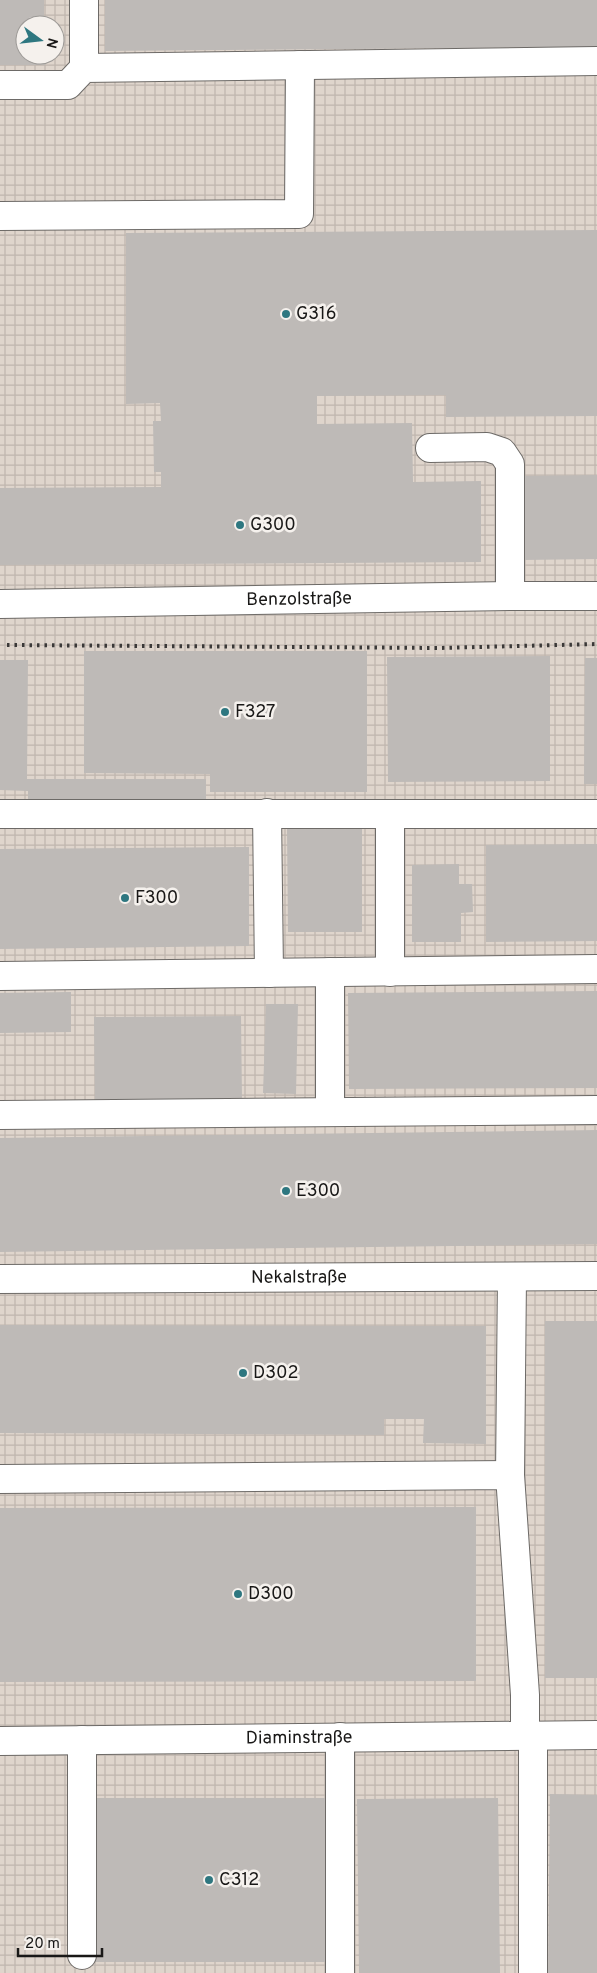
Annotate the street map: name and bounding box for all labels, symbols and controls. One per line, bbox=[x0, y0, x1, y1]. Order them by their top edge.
north arrow bbox=[15, 15, 65, 65]
text: N bbox=[42, 36, 61, 50]
place label: G316 bbox=[296, 303, 336, 326]
marker: G316 bbox=[280, 308, 292, 320]
place label: G300 bbox=[250, 514, 296, 537]
marker: G300 bbox=[234, 519, 246, 531]
street label: Benzolstraße bbox=[246, 587, 352, 612]
place label: F327 bbox=[235, 701, 275, 724]
marker: F327 bbox=[219, 706, 231, 718]
place label: F300 bbox=[135, 887, 178, 910]
marker: F300 bbox=[119, 892, 131, 904]
place label: E300 bbox=[296, 1180, 340, 1203]
marker: E300 bbox=[280, 1185, 292, 1197]
street label: Nekalstraße bbox=[251, 1266, 347, 1289]
place label: D302 bbox=[253, 1362, 299, 1385]
marker: D302 bbox=[237, 1367, 249, 1379]
place label: D300 bbox=[248, 1583, 294, 1606]
marker: D300 bbox=[232, 1588, 244, 1600]
street label: Diaminstraße bbox=[246, 1726, 352, 1750]
place label: C312 bbox=[219, 1869, 259, 1892]
marker: C312 bbox=[203, 1874, 215, 1886]
scale bar bbox=[18, 1926, 101, 1958]
text: 20 m bbox=[25, 1935, 60, 1954]

